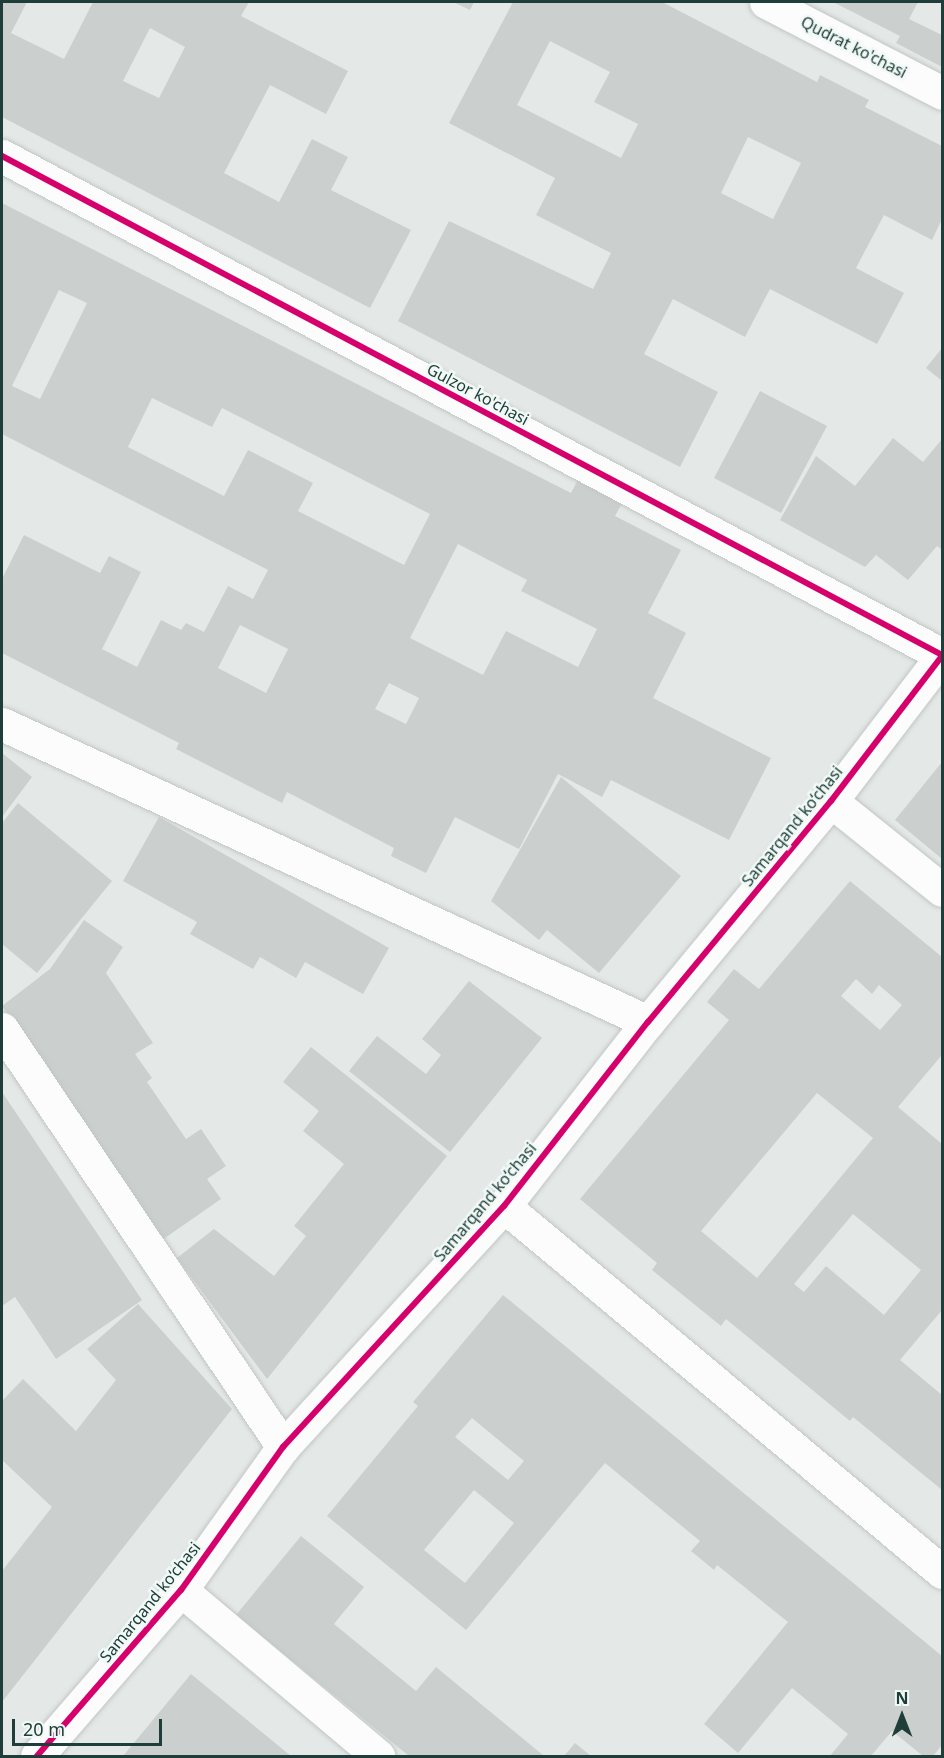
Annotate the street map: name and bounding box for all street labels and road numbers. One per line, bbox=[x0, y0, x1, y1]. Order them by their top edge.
street label: Qudrat ko'chasi bbox=[798, 12, 910, 82]
street label: Gulzor ko'chasi bbox=[424, 359, 532, 429]
street label: Samarqand ko‘chasi bbox=[738, 762, 846, 890]
street label: Samarqand ko‘chasi bbox=[430, 1139, 540, 1265]
street label: Samarqand ko‘chasi bbox=[96, 1538, 204, 1666]

